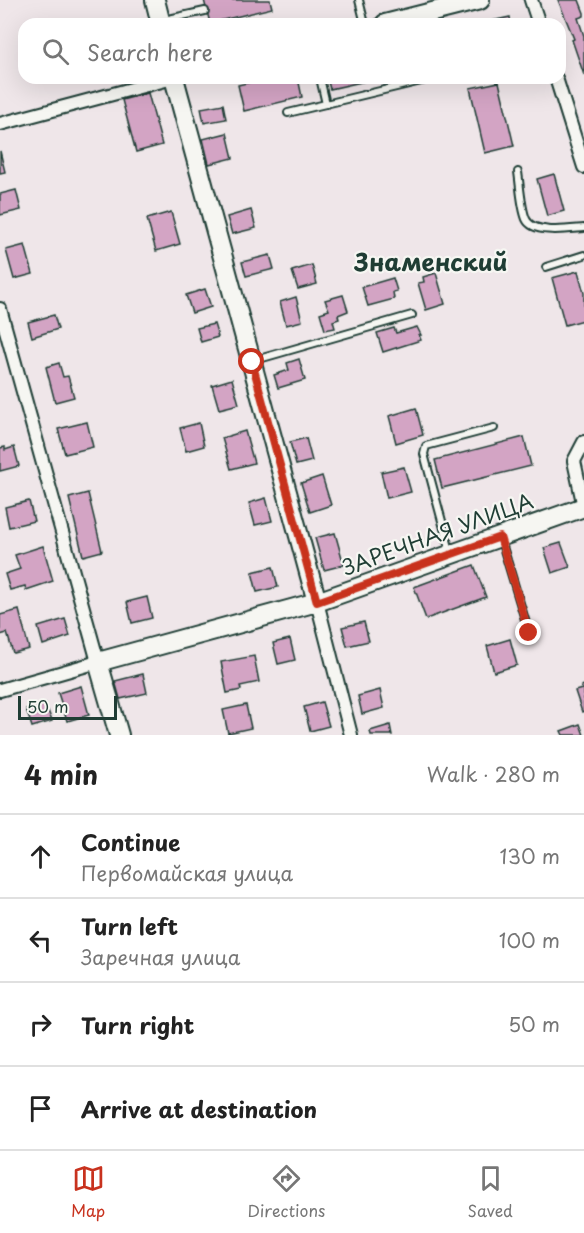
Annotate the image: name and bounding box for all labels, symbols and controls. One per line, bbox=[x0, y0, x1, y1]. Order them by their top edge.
search box bbox=[18, 18, 566, 84]
icon: search bbox=[39, 35, 72, 68]
text: Search here bbox=[87, 35, 213, 68]
district label: Знаменский bbox=[353, 243, 508, 279]
route start bbox=[238, 348, 264, 374]
street label: ЗАРЕЧНАЯ УЛИЦА bbox=[337, 484, 537, 583]
route end bbox=[515, 619, 541, 645]
scale bar bbox=[18, 693, 117, 720]
text: 50 m bbox=[27, 694, 68, 718]
text: 4 min bbox=[24, 755, 98, 794]
text: Walk · 280 m bbox=[427, 759, 560, 789]
text: Continue bbox=[81, 825, 180, 858]
icon: ahead bbox=[24, 840, 57, 873]
text: 130 m bbox=[500, 841, 560, 871]
text: Первомайская улица bbox=[81, 858, 293, 888]
text: Turn left bbox=[81, 909, 178, 942]
icon: left bbox=[24, 924, 57, 957]
text: 100 m bbox=[499, 925, 560, 955]
text: Заречная улица bbox=[81, 942, 240, 972]
icon: right bbox=[24, 1008, 57, 1041]
text: Turn right bbox=[81, 1008, 194, 1041]
text: 50 m bbox=[508, 1009, 560, 1039]
icon: arrive bbox=[24, 1092, 57, 1125]
text: Arrive at destination bbox=[81, 1092, 317, 1125]
tab: Map bbox=[71, 1162, 105, 1222]
tab: Directions bbox=[247, 1162, 325, 1222]
tab: Saved bbox=[467, 1162, 513, 1222]

